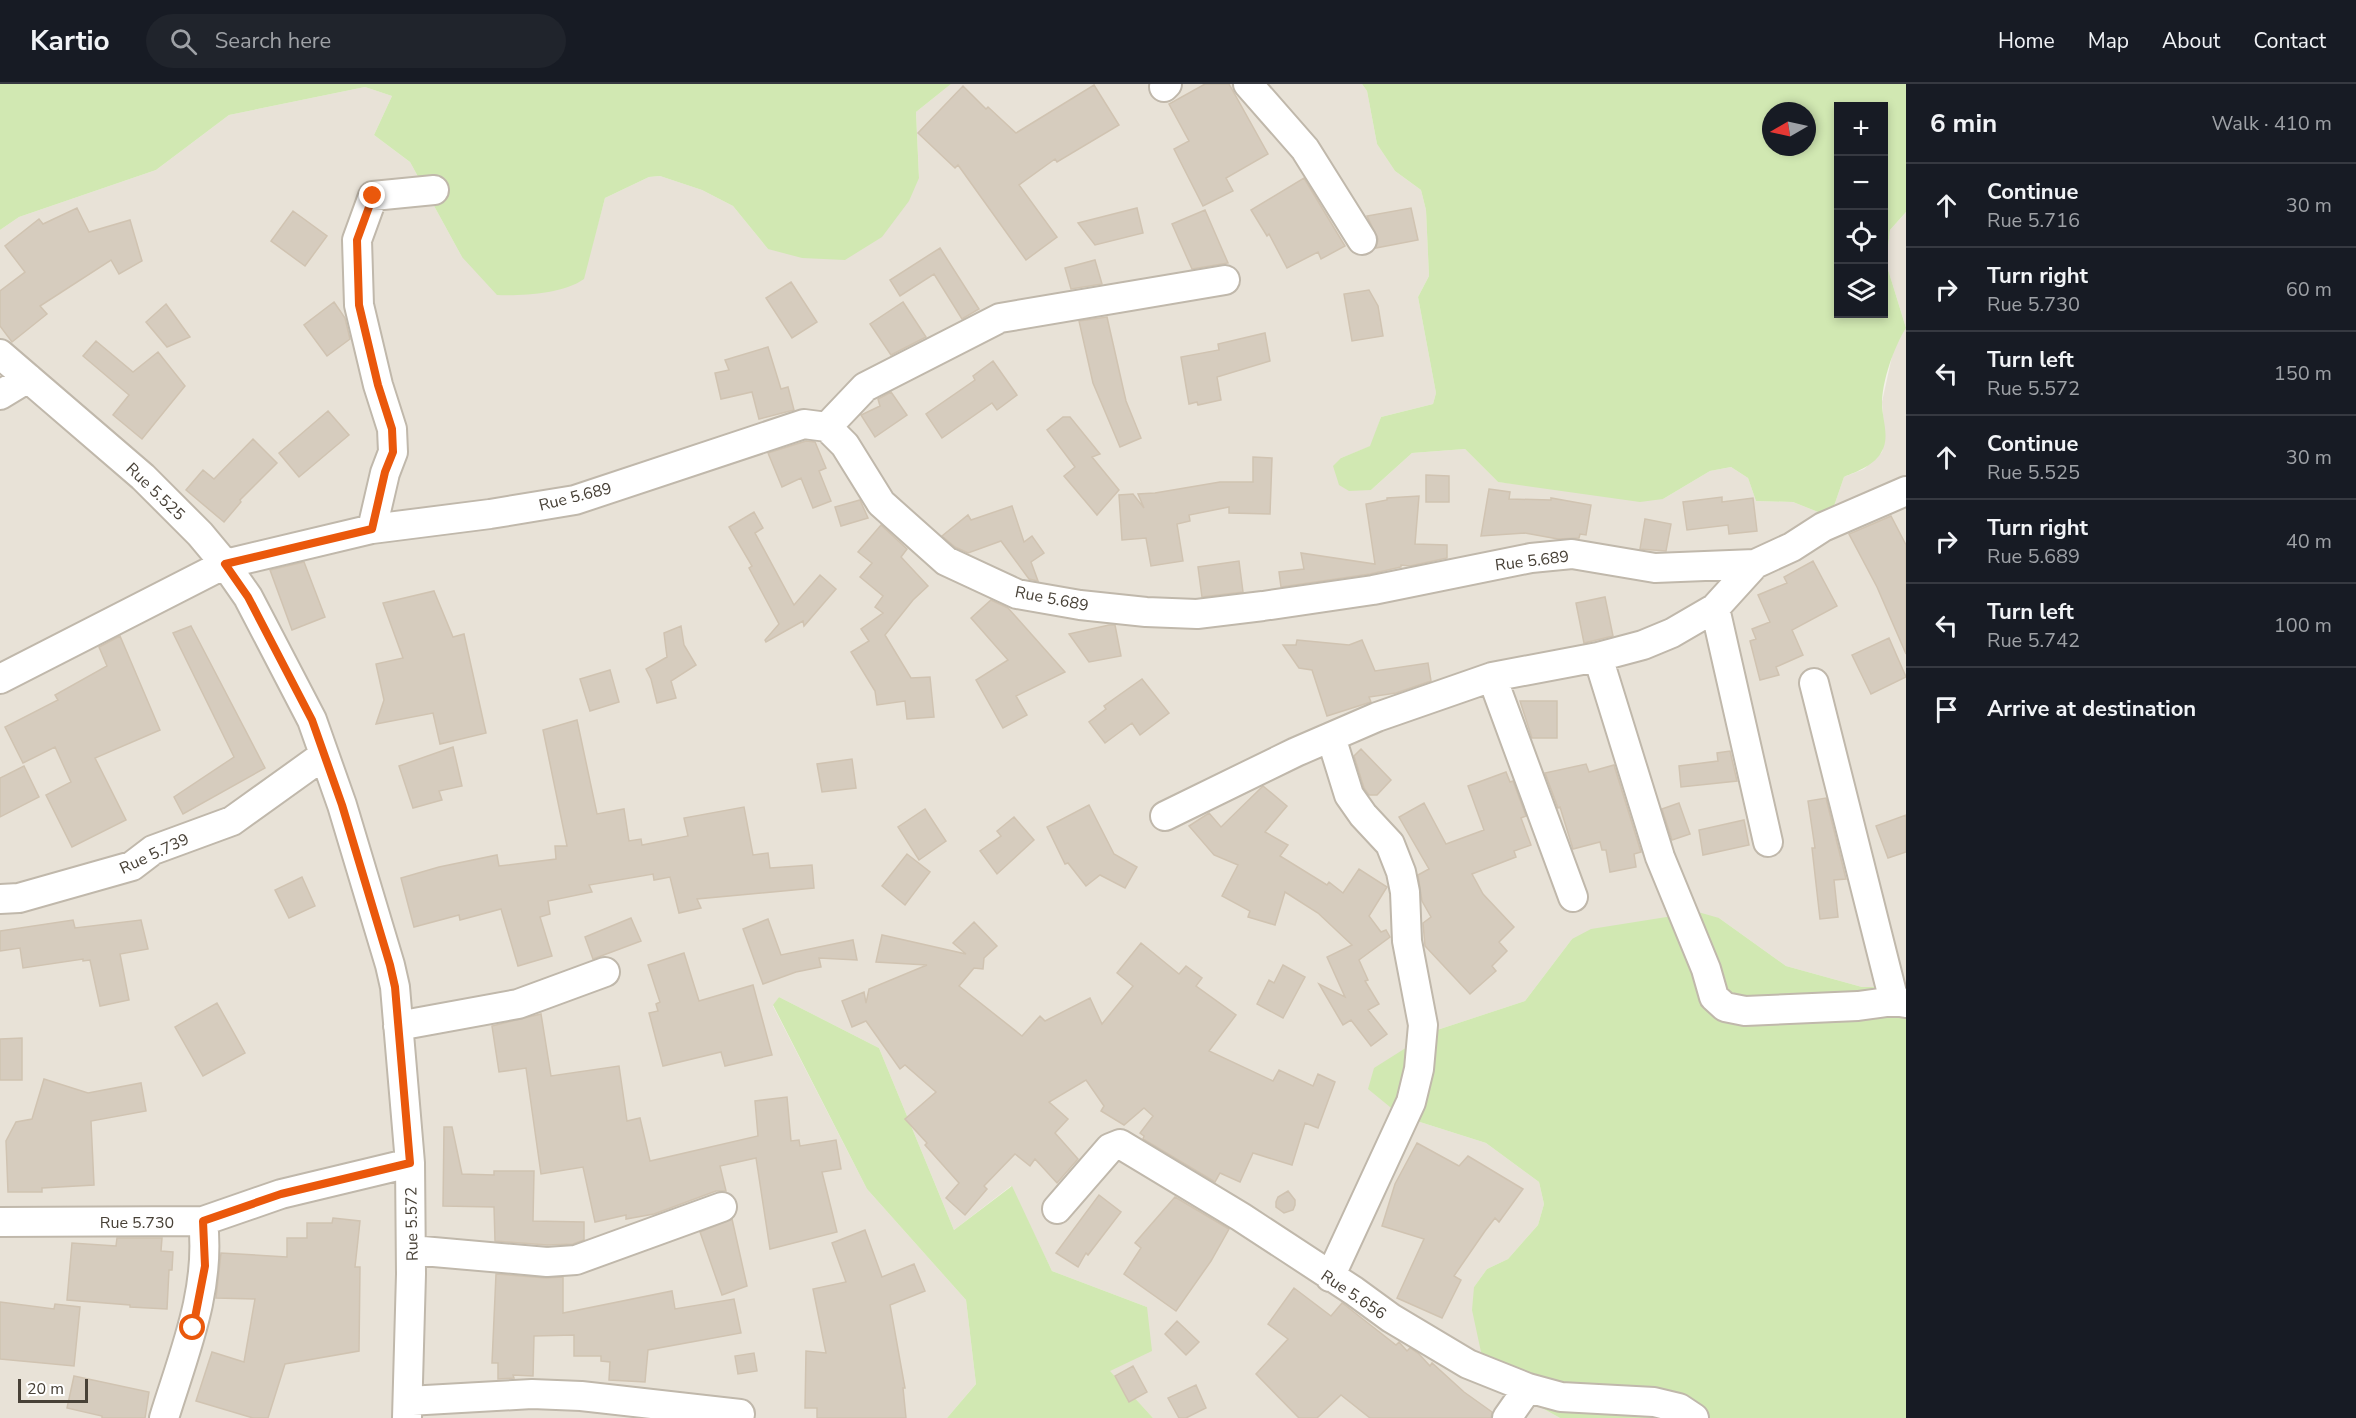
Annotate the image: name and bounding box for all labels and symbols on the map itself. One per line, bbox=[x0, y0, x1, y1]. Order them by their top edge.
north arrow bbox=[1762, 102, 1816, 156]
route end bbox=[359, 182, 385, 208]
street label: Rue 5.525 bbox=[121, 458, 190, 525]
street label: Rue 5.689 bbox=[537, 477, 614, 517]
street label: Rue 5.689 bbox=[1494, 546, 1570, 576]
street label: Rue 5.689 bbox=[1013, 581, 1090, 617]
street label: Rue 5.739 bbox=[116, 828, 193, 880]
street label: Rue 5.572 bbox=[400, 1187, 424, 1261]
street label: Rue 5.730 bbox=[100, 1212, 174, 1234]
street label: Rue 5.656 bbox=[1316, 1265, 1390, 1325]
route start bbox=[179, 1314, 205, 1340]
scale bar bbox=[18, 1376, 88, 1404]

